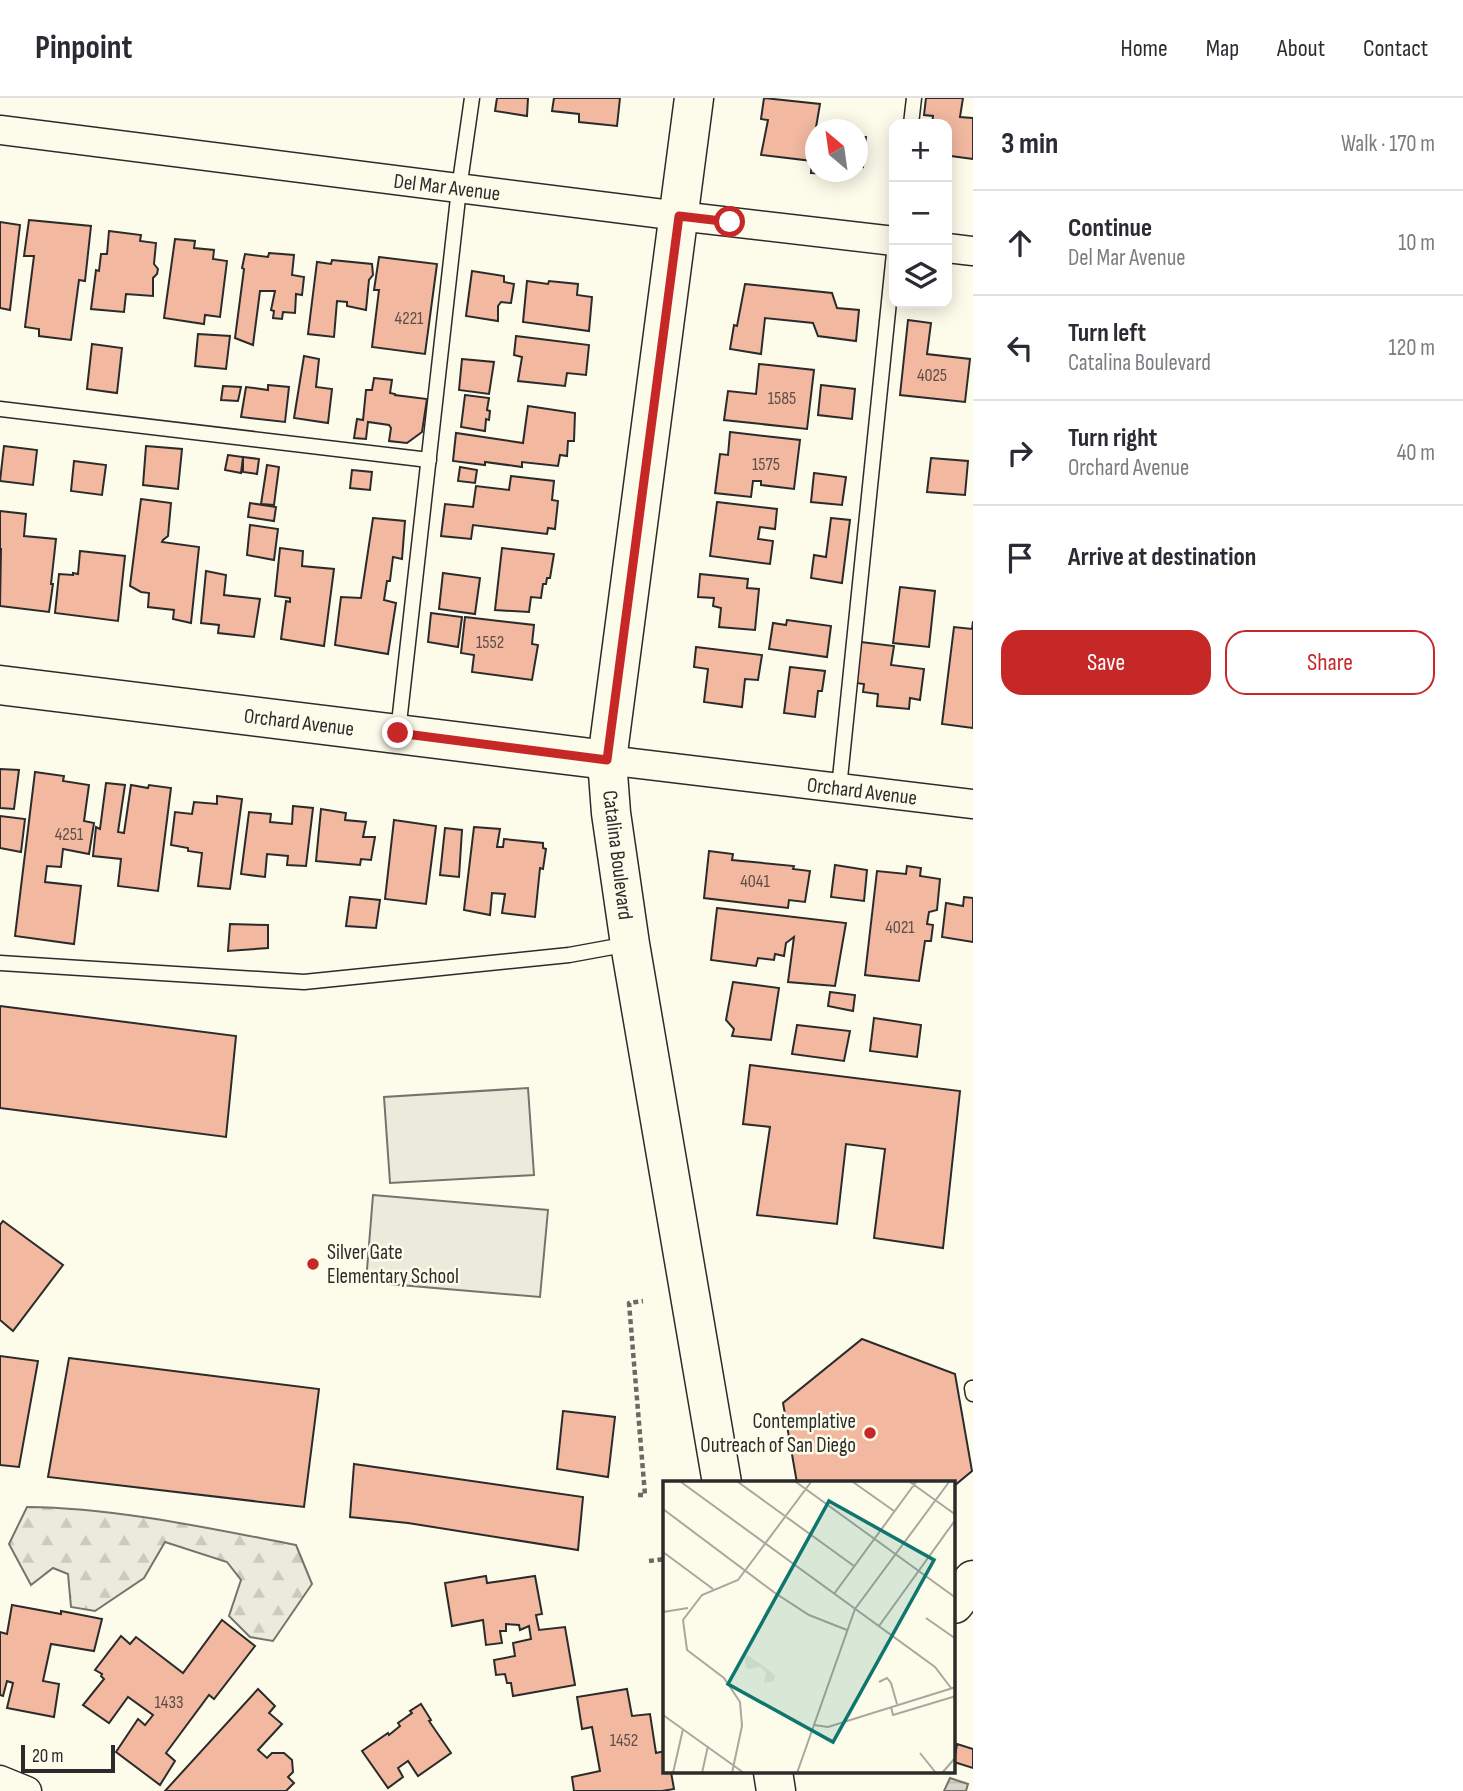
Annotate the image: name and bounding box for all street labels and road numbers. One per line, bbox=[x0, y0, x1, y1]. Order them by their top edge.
street label: Del Mar Avenue bbox=[392, 169, 502, 206]
street label: Orchard Avenue bbox=[242, 703, 355, 742]
street label: Orchard Avenue bbox=[805, 772, 918, 811]
street label: Catalina Boulevard bbox=[597, 789, 638, 921]

